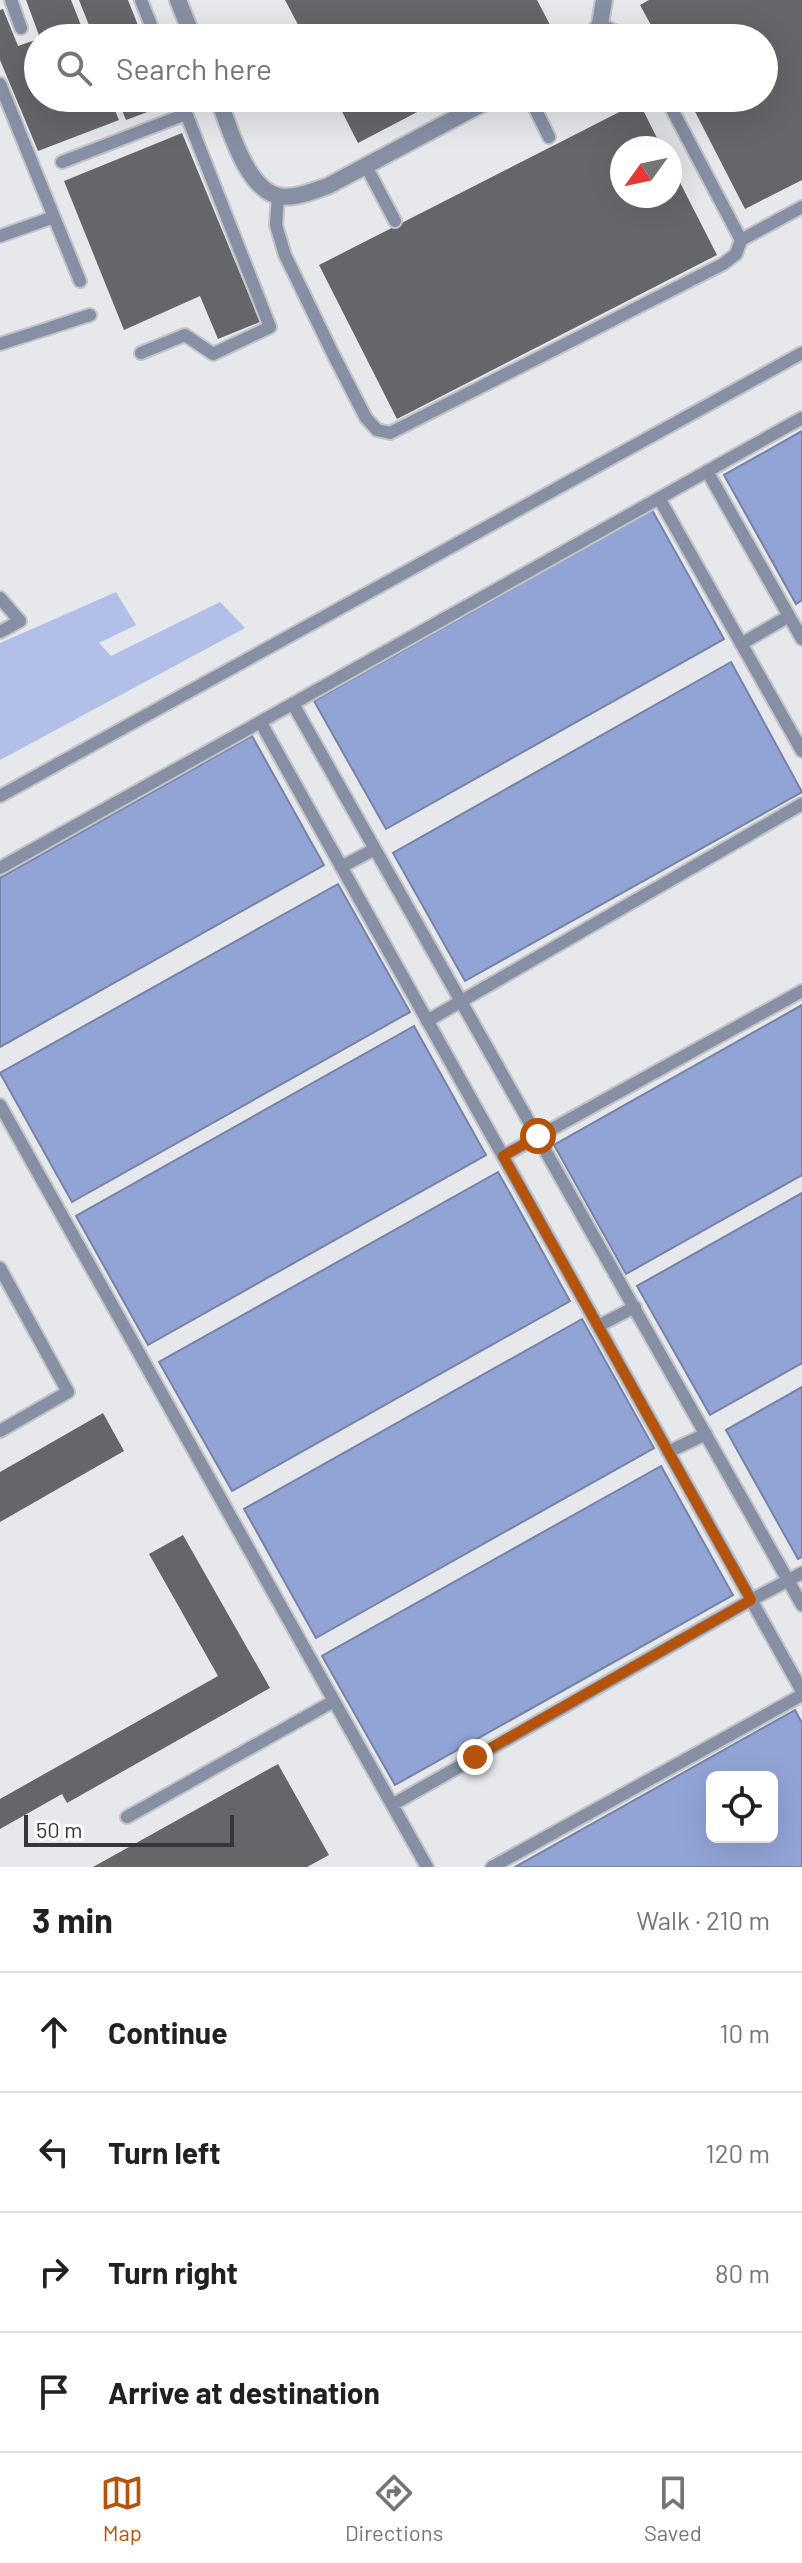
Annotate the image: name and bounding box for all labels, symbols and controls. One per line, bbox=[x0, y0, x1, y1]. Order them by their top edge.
search box bbox=[24, 24, 778, 112]
icon: search bbox=[52, 46, 96, 90]
text: Search here bbox=[116, 50, 272, 86]
north arrow bbox=[610, 136, 682, 208]
route start bbox=[520, 1118, 556, 1154]
route end bbox=[457, 1739, 493, 1775]
map controls bbox=[706, 1771, 778, 1843]
button: locate bbox=[706, 1771, 778, 1843]
scale bar bbox=[24, 1811, 234, 1847]
text: 50 m bbox=[36, 1816, 82, 1842]
text: 3 min bbox=[32, 1899, 113, 1940]
text: Walk · 210 m bbox=[636, 1904, 770, 1935]
icon: ahead bbox=[32, 2010, 76, 2054]
text: Continue bbox=[108, 2014, 228, 2050]
text: 10 m bbox=[720, 2017, 770, 2048]
icon: left bbox=[32, 2130, 76, 2174]
text: Turn left bbox=[108, 2134, 221, 2170]
text: 120 m bbox=[706, 2137, 770, 2168]
icon: right bbox=[32, 2250, 76, 2294]
text: Turn right bbox=[108, 2254, 238, 2290]
text: 80 m bbox=[715, 2257, 770, 2288]
icon: arrive bbox=[32, 2370, 76, 2414]
text: Arrive at destination bbox=[108, 2374, 380, 2410]
tab: Map bbox=[100, 2471, 144, 2545]
tab: Directions bbox=[345, 2471, 443, 2545]
tab: Saved bbox=[644, 2471, 702, 2545]

